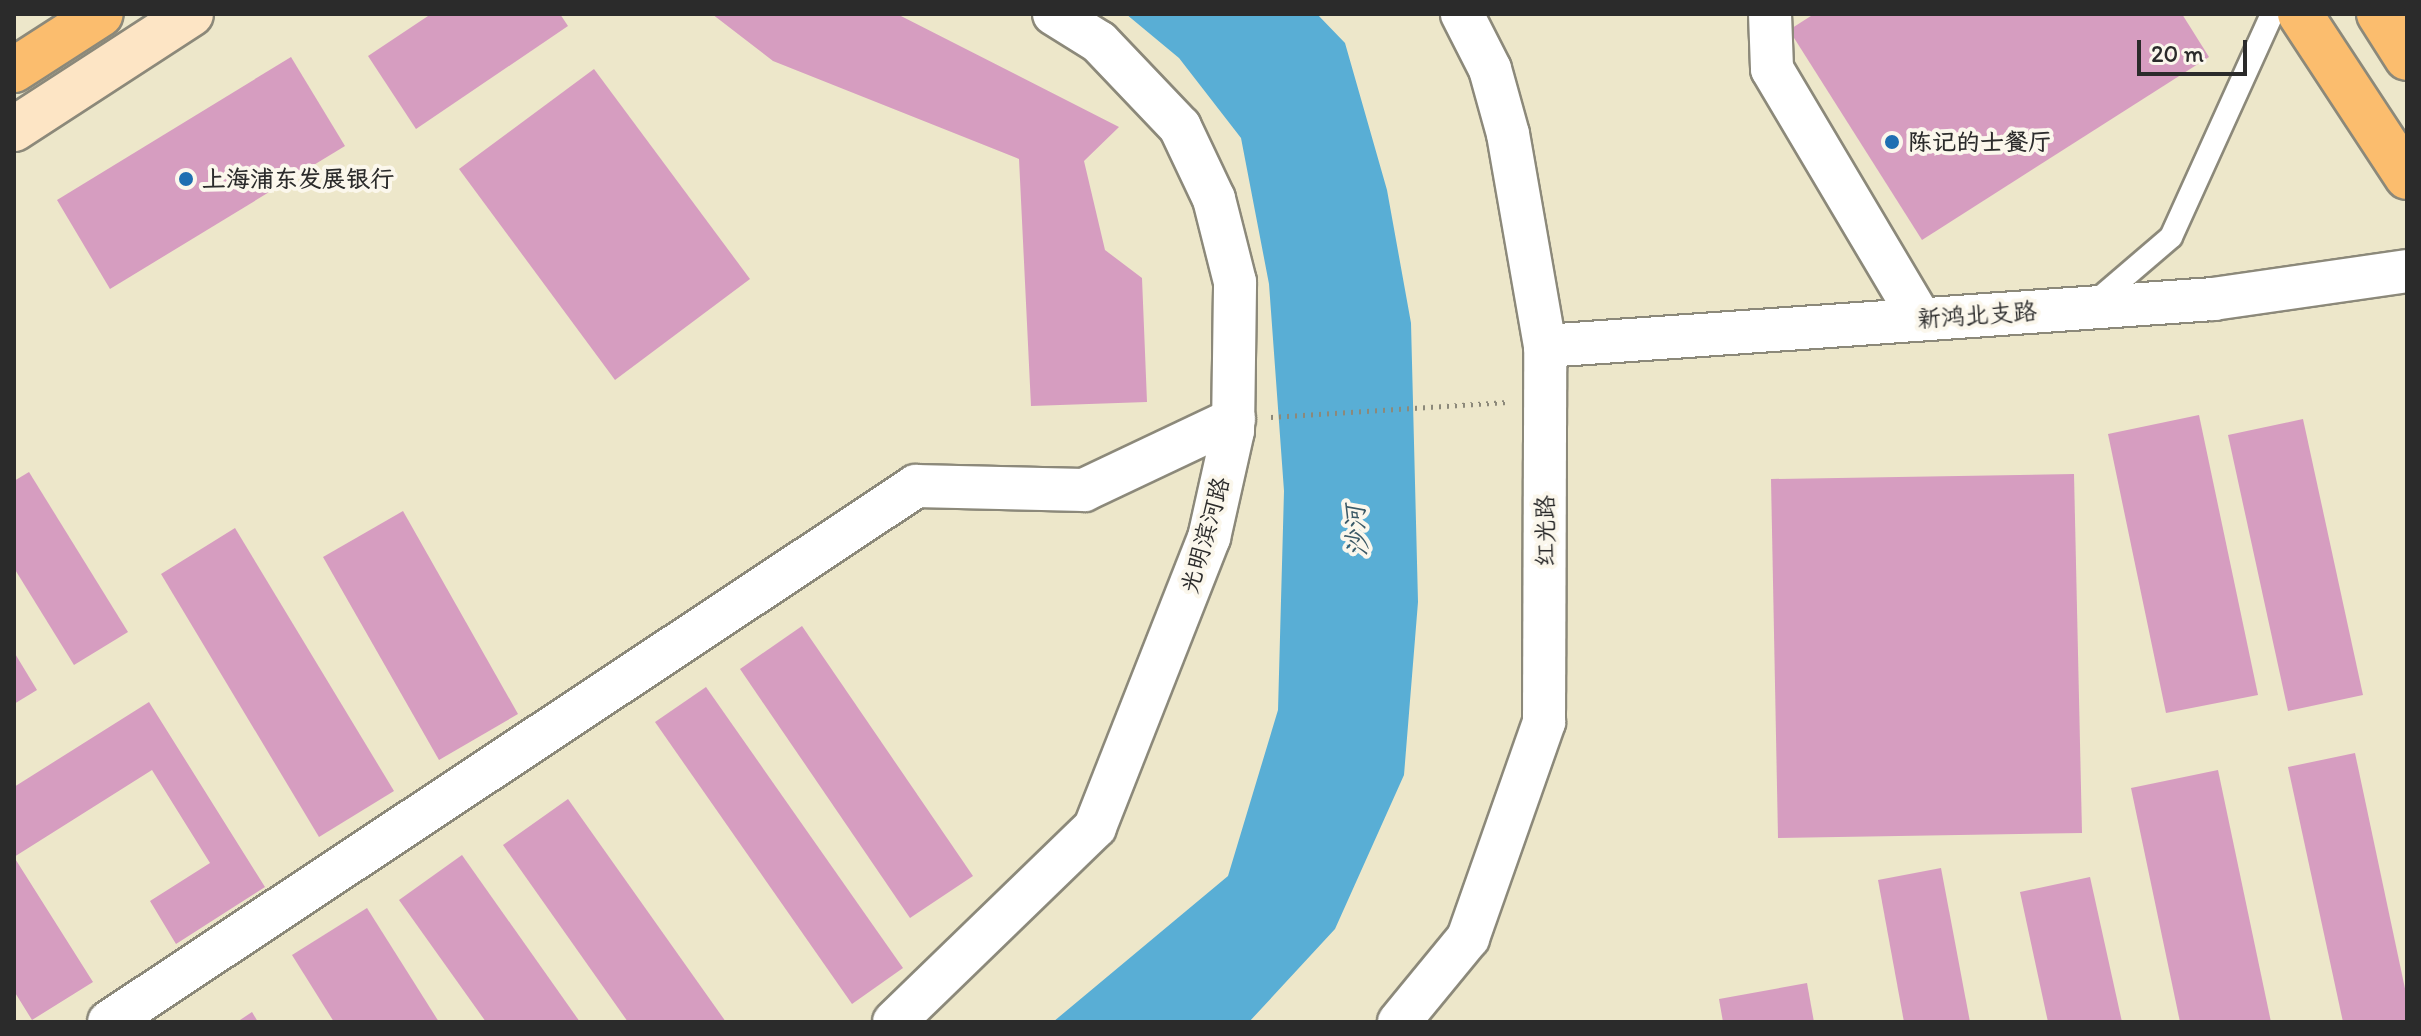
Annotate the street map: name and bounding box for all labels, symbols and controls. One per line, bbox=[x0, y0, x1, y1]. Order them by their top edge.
scale bar bbox=[2141, 24, 2251, 74]
text: 20 m bbox=[2151, 39, 2204, 68]
place label: 陈记的士餐厅 bbox=[1908, 128, 2052, 156]
marker: 陈记的士餐厅 bbox=[1883, 133, 1901, 151]
place label: 上海浦东发展银行 bbox=[202, 165, 394, 193]
marker: 上海浦东发展银行 bbox=[177, 170, 195, 188]
street label: 新鸿北支路 bbox=[1916, 296, 2038, 334]
street label: 光明滨河路 bbox=[1175, 473, 1235, 597]
street label: 红光路 bbox=[1531, 495, 1559, 567]
water label: 沙河 bbox=[1340, 504, 1374, 558]

